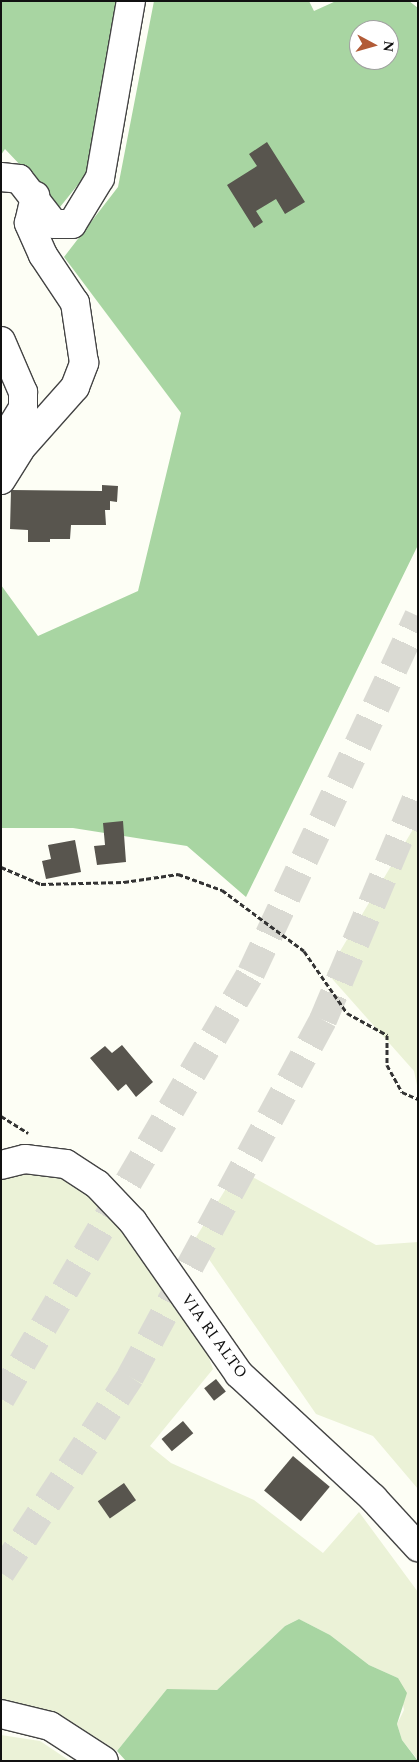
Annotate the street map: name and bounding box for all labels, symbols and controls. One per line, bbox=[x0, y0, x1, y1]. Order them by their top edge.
north arrow bbox=[349, 20, 399, 70]
text: N bbox=[377, 40, 399, 53]
street label: VIA RI ALTO bbox=[177, 1290, 251, 1382]

